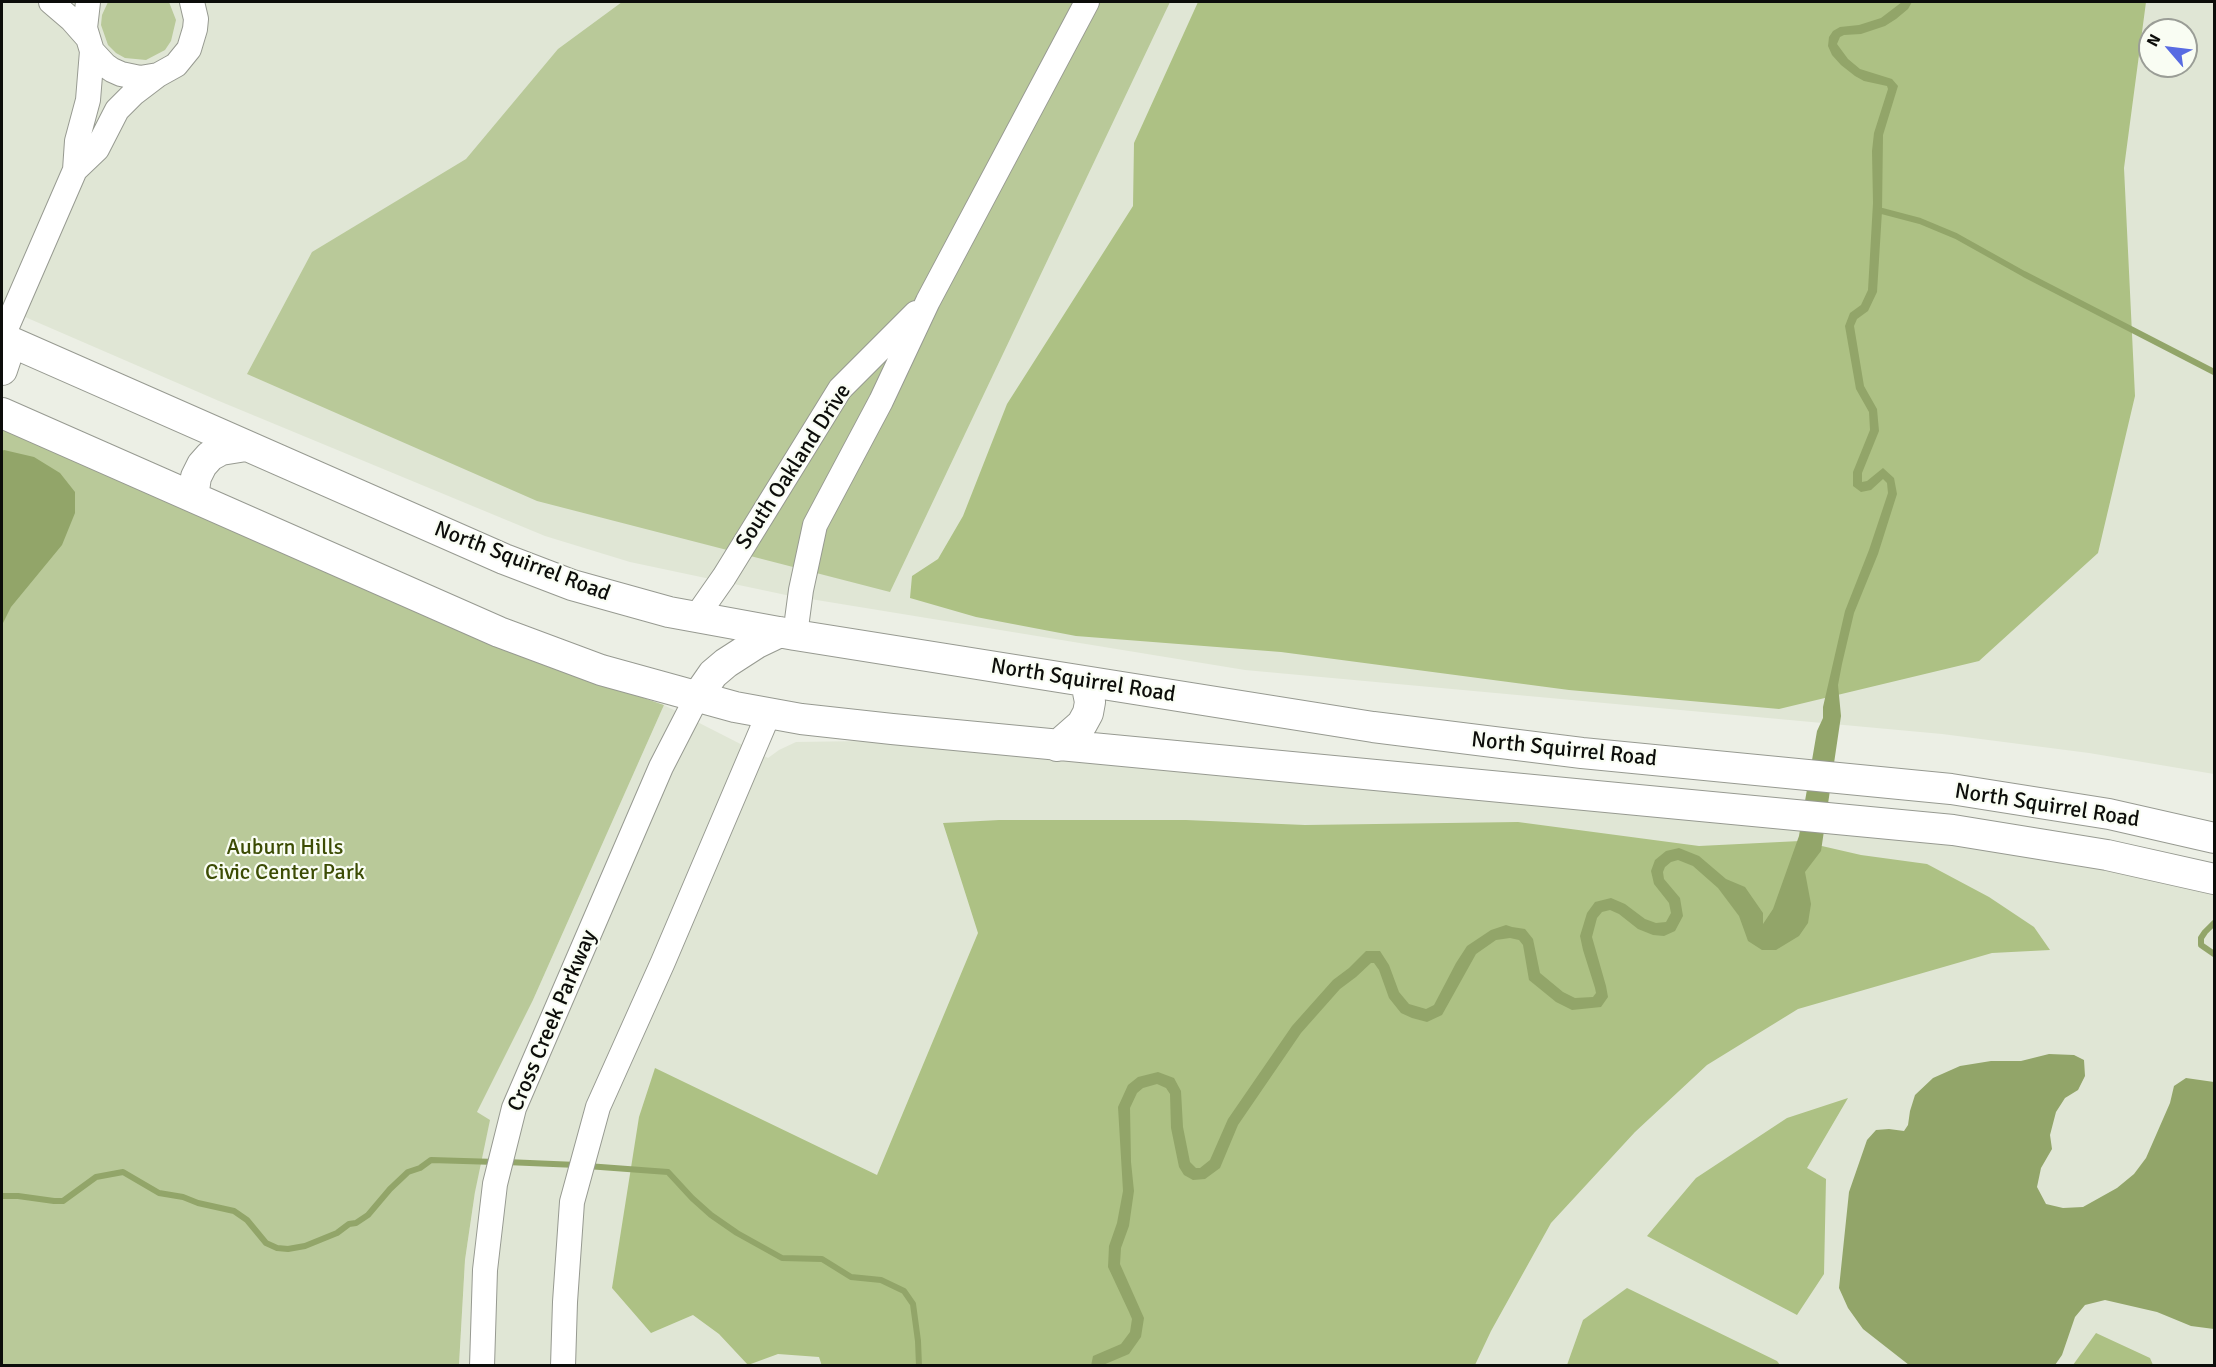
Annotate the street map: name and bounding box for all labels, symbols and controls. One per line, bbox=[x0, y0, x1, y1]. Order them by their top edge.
north arrow bbox=[2138, 18, 2198, 78]
text: N bbox=[2142, 31, 2165, 50]
street label: South Oakland Drive bbox=[731, 379, 857, 555]
street label: North Squirrel Road bbox=[430, 516, 614, 608]
street label: North Squirrel Road bbox=[989, 653, 1177, 709]
street label: North Squirrel Road bbox=[1470, 727, 1658, 773]
street label: North Squirrel Road bbox=[1953, 778, 2141, 834]
park label: Auburn Hills Civic Center Park bbox=[205, 835, 365, 886]
street label: Cross Creek Parkway bbox=[503, 926, 603, 1116]

